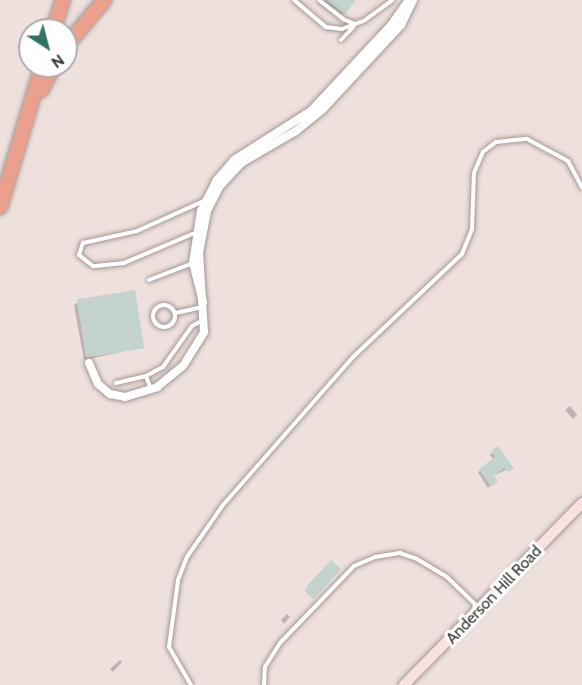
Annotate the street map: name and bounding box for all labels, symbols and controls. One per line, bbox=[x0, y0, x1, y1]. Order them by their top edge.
north arrow bbox=[18, 18, 78, 78]
text: N bbox=[48, 50, 68, 72]
street label: Anderson Hill Road bbox=[442, 542, 546, 648]

